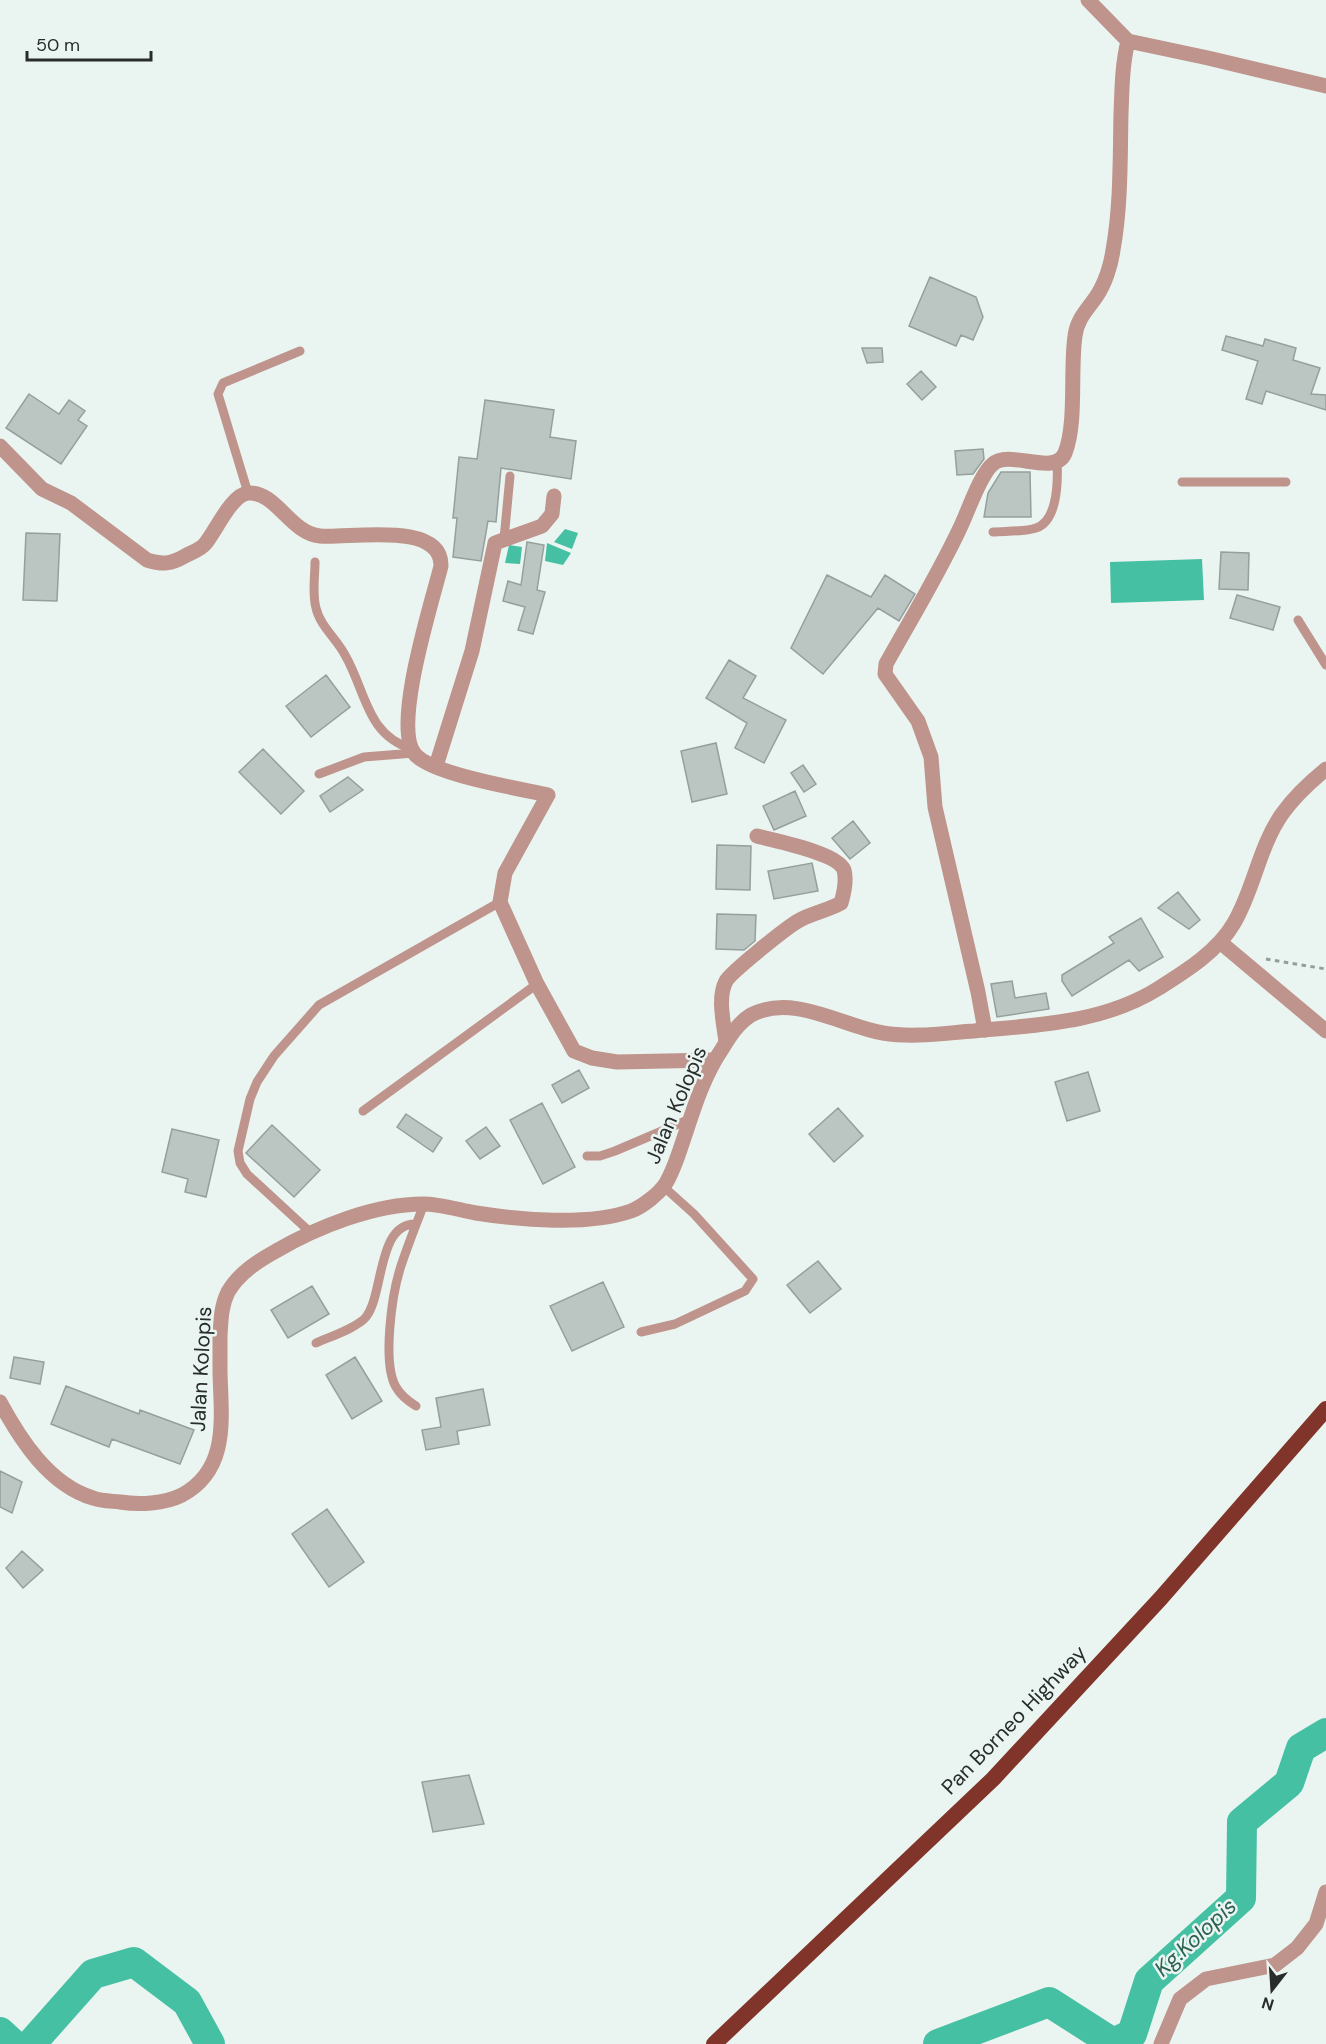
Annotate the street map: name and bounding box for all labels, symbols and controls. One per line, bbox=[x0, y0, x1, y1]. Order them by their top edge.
scale bar bbox=[27, 24, 152, 62]
text: 50 m bbox=[36, 33, 80, 57]
street label: Jalan Kolopis bbox=[639, 1042, 713, 1168]
street label: Jalan Kolopis bbox=[184, 1306, 218, 1432]
street label: Pan Borneo Highway bbox=[935, 1639, 1093, 1801]
water label: Kg.Kolopis bbox=[1148, 1892, 1243, 1983]
north arrow bbox=[1242, 1960, 1302, 2020]
text: N bbox=[1259, 1992, 1276, 2016]

